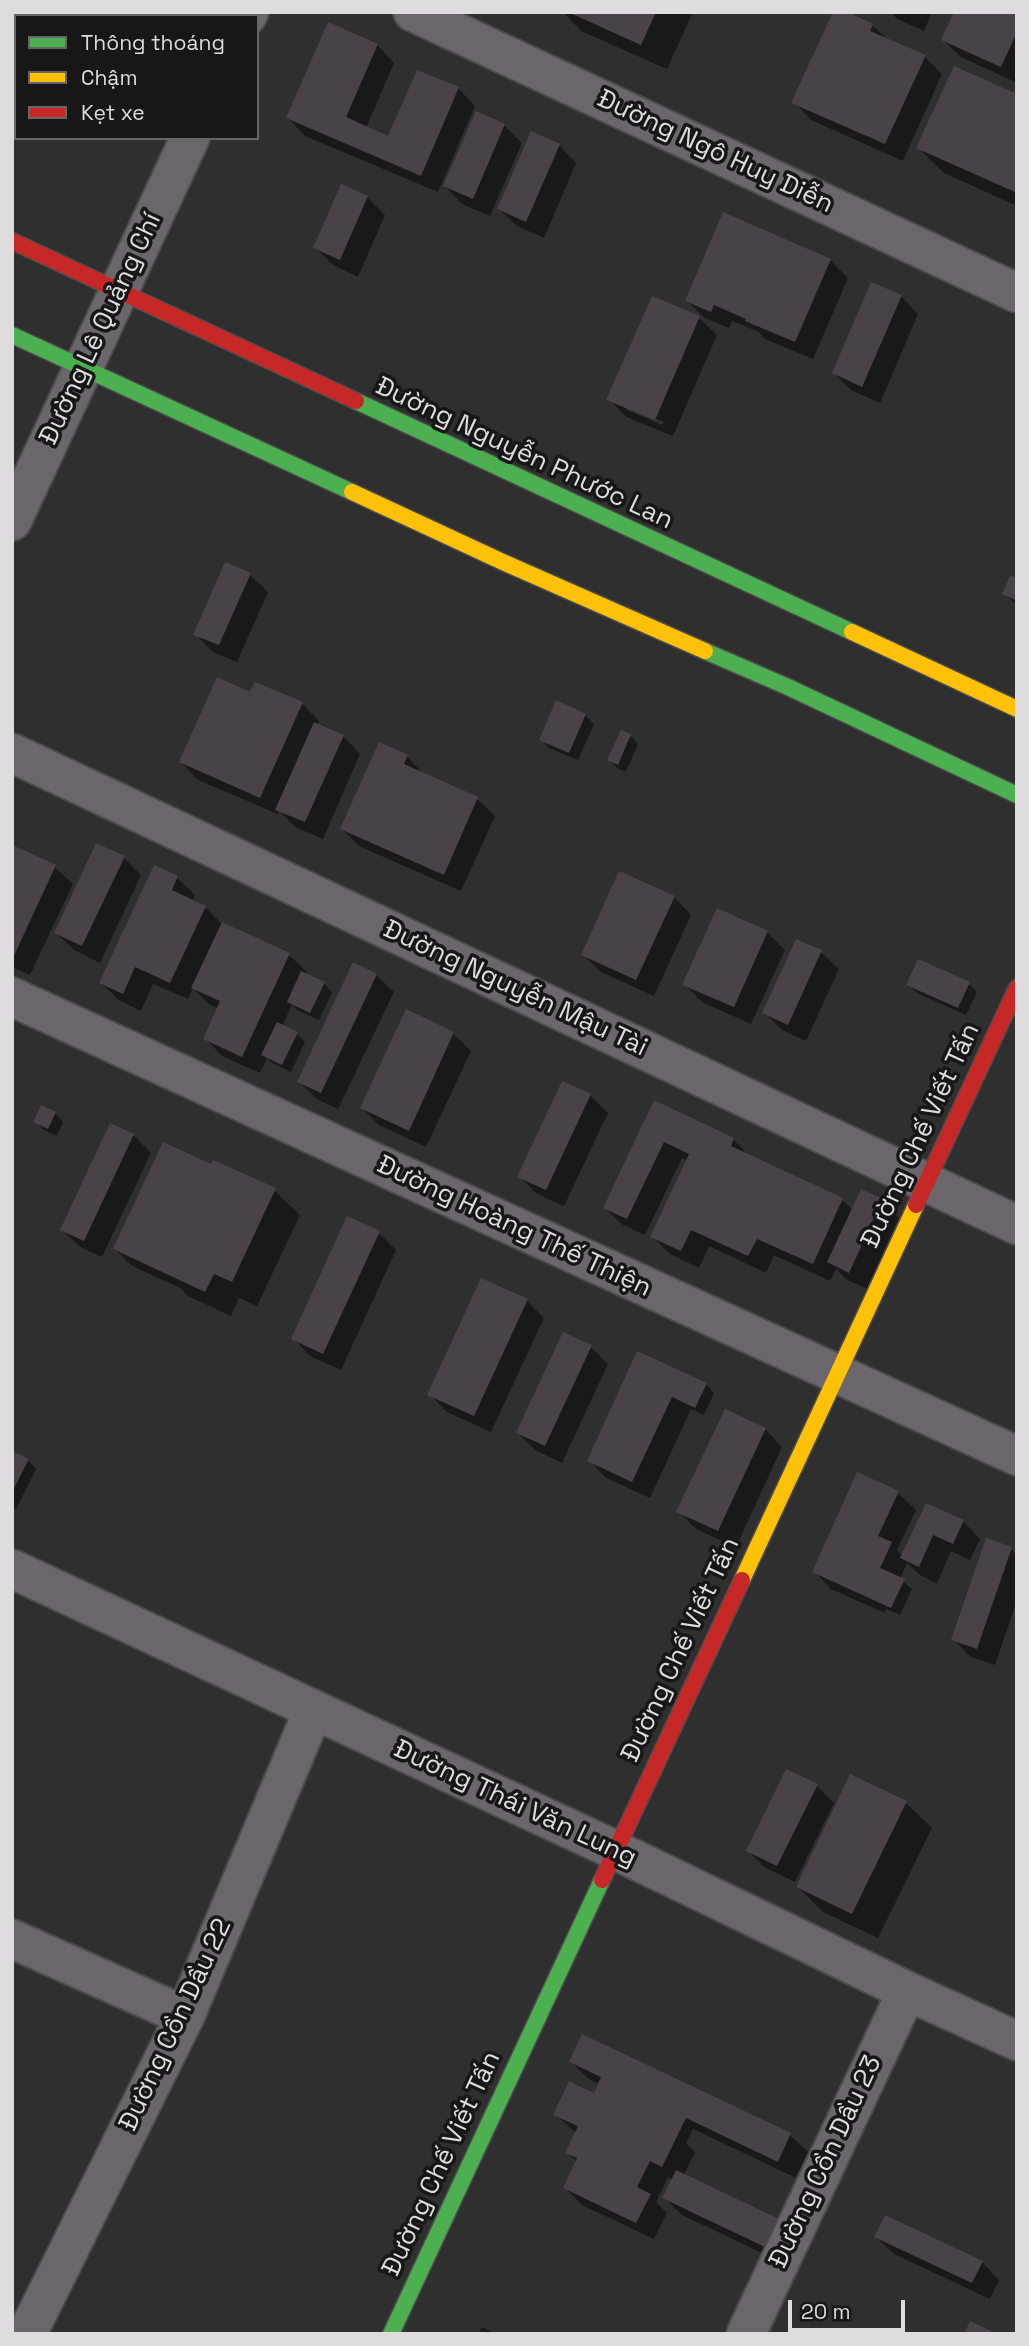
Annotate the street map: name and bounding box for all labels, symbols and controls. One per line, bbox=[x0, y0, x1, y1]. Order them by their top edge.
legend bbox=[14, 14, 259, 140]
text: Thông thoáng bbox=[81, 29, 225, 56]
text: Chậm bbox=[81, 64, 138, 91]
street label: Đường Ngô Huy Diễn bbox=[592, 84, 838, 220]
text: Kẹt xe bbox=[81, 99, 145, 126]
street label: Đường Lê Quảng Chí bbox=[34, 208, 168, 450]
street label: Đường Nguyễn Phước Lan bbox=[370, 371, 678, 537]
street label: Đường Nguyễn Mậu Tài bbox=[378, 914, 652, 1064]
street label: Đường Chế Viết Tấn bbox=[855, 1019, 987, 1253]
street label: Đường Hoàng Thế Thiện bbox=[372, 1150, 656, 1304]
street label: Đường Chế Viết Tấn bbox=[615, 1533, 747, 1767]
street label: Đường Thái Văn Lung bbox=[389, 1734, 641, 1874]
street label: Đường Cồn Dầu 22 bbox=[113, 1914, 239, 2136]
street label: Đường Chế Viết Tấn bbox=[376, 2047, 508, 2281]
street label: Đường Cồn Dầu 23 bbox=[763, 2051, 889, 2273]
scale bar bbox=[791, 2286, 908, 2330]
text: 20 m bbox=[801, 2298, 851, 2325]

